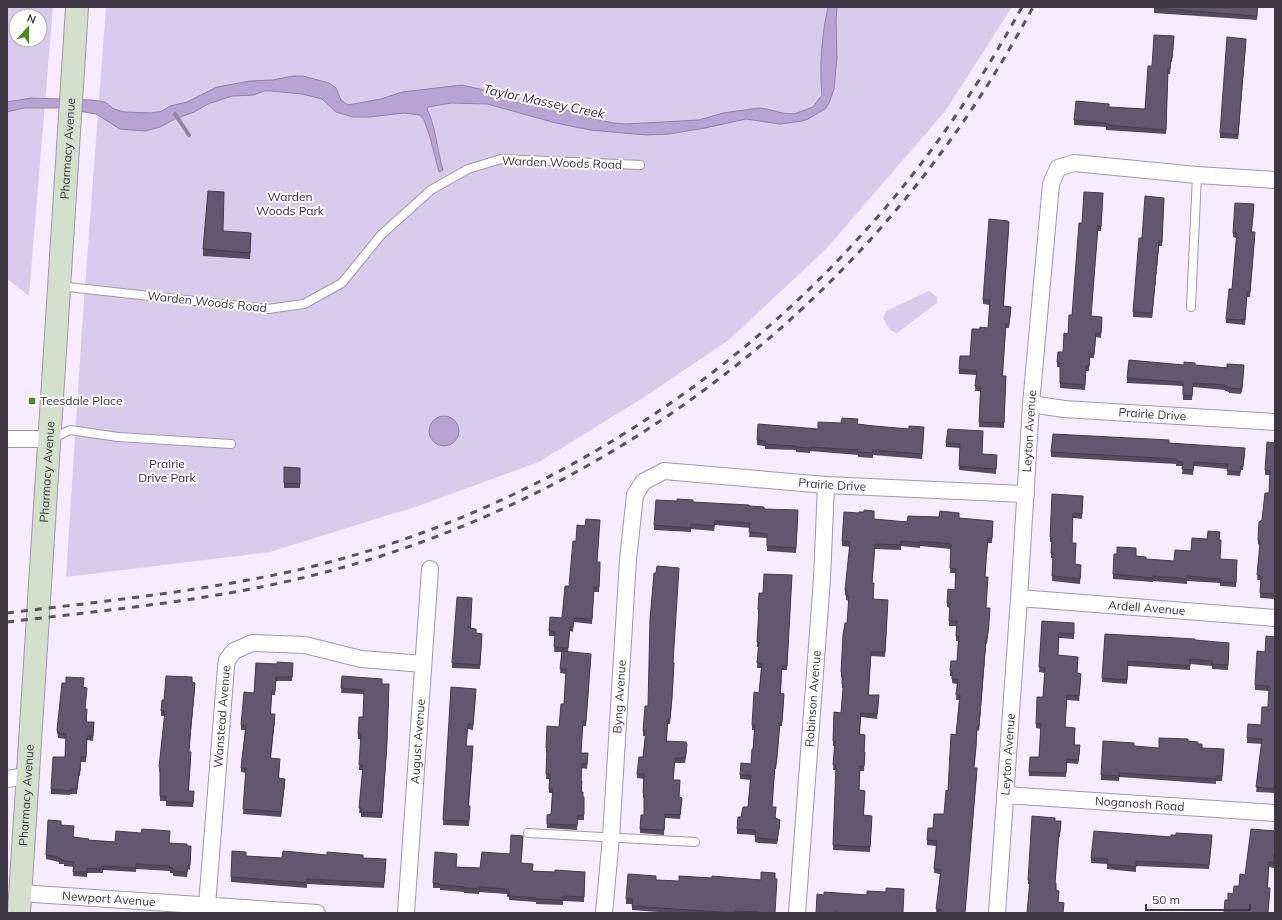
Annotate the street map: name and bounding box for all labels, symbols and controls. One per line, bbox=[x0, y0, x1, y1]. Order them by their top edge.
north arrow bbox=[8, 8, 48, 48]
text: N bbox=[25, 11, 38, 27]
water label: Taylor Massey Creek bbox=[482, 80, 606, 122]
street label: Pharmacy Avenue bbox=[57, 97, 78, 200]
street label: Warden Woods Road bbox=[502, 153, 622, 172]
park label: Warden Woods Park bbox=[256, 189, 325, 218]
street label: Warden Woods Road bbox=[147, 288, 268, 315]
street label: Leyton Avenue bbox=[1019, 389, 1039, 473]
place label: Teesdale Place bbox=[40, 393, 122, 408]
marker: Teesdale Place bbox=[27, 396, 37, 406]
street label: Prairie Drive bbox=[1118, 404, 1187, 424]
street label: Pharmacy Avenue bbox=[36, 421, 57, 523]
park label: Prairie Drive Park bbox=[138, 456, 197, 485]
street label: Prairie Drive bbox=[798, 475, 867, 494]
street label: Ardell Avenue bbox=[1107, 597, 1186, 618]
street label: Robinson Avenue bbox=[801, 650, 824, 747]
street label: Byng Avenue bbox=[609, 659, 629, 734]
street label: Wanstead Avenue bbox=[210, 665, 233, 768]
street label: August Avenue bbox=[407, 698, 428, 784]
street label: Leyton Avenue bbox=[997, 713, 1018, 796]
street label: Pharmacy Avenue bbox=[15, 744, 37, 846]
street label: Noganosh Road bbox=[1094, 793, 1185, 814]
scale bar bbox=[1146, 886, 1250, 912]
street label: Newport Avenue bbox=[62, 888, 156, 909]
text: 50 m bbox=[1152, 892, 1180, 907]

